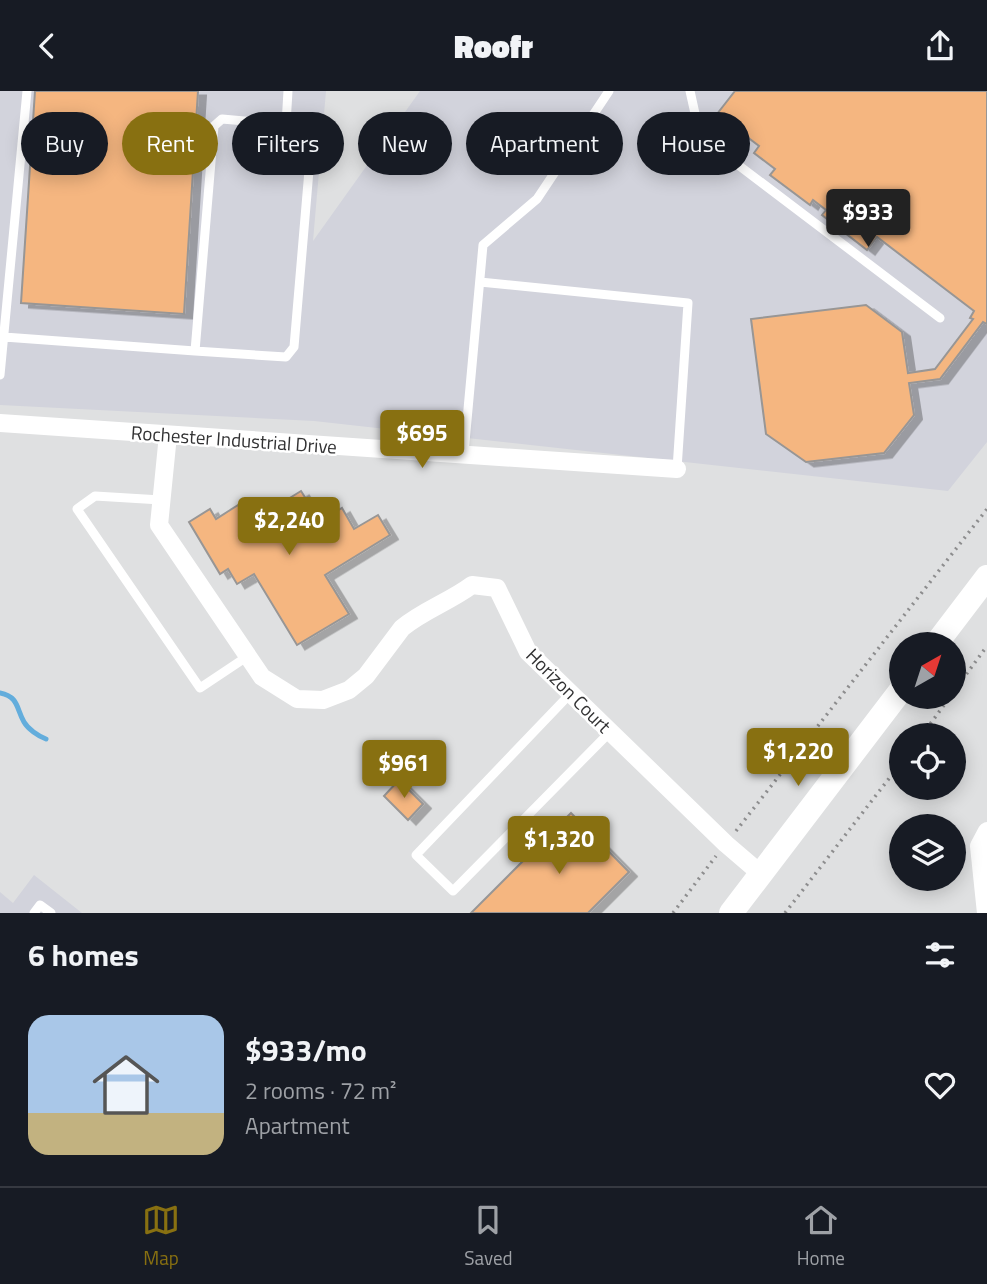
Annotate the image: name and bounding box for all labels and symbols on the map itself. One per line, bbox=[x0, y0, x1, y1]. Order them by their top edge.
pin: $933 bbox=[827, 190, 909, 249]
pin: $695 bbox=[381, 411, 463, 470]
street label: Rochester Industrial Drive bbox=[130, 417, 338, 461]
pin: $2,240 bbox=[232, 497, 346, 557]
north arrow bbox=[889, 632, 966, 709]
street label: Horizon Court bbox=[520, 641, 618, 739]
pin: $1,220 bbox=[741, 729, 855, 788]
pin: $961 bbox=[363, 741, 445, 800]
pin: $1,320 bbox=[502, 817, 616, 876]

